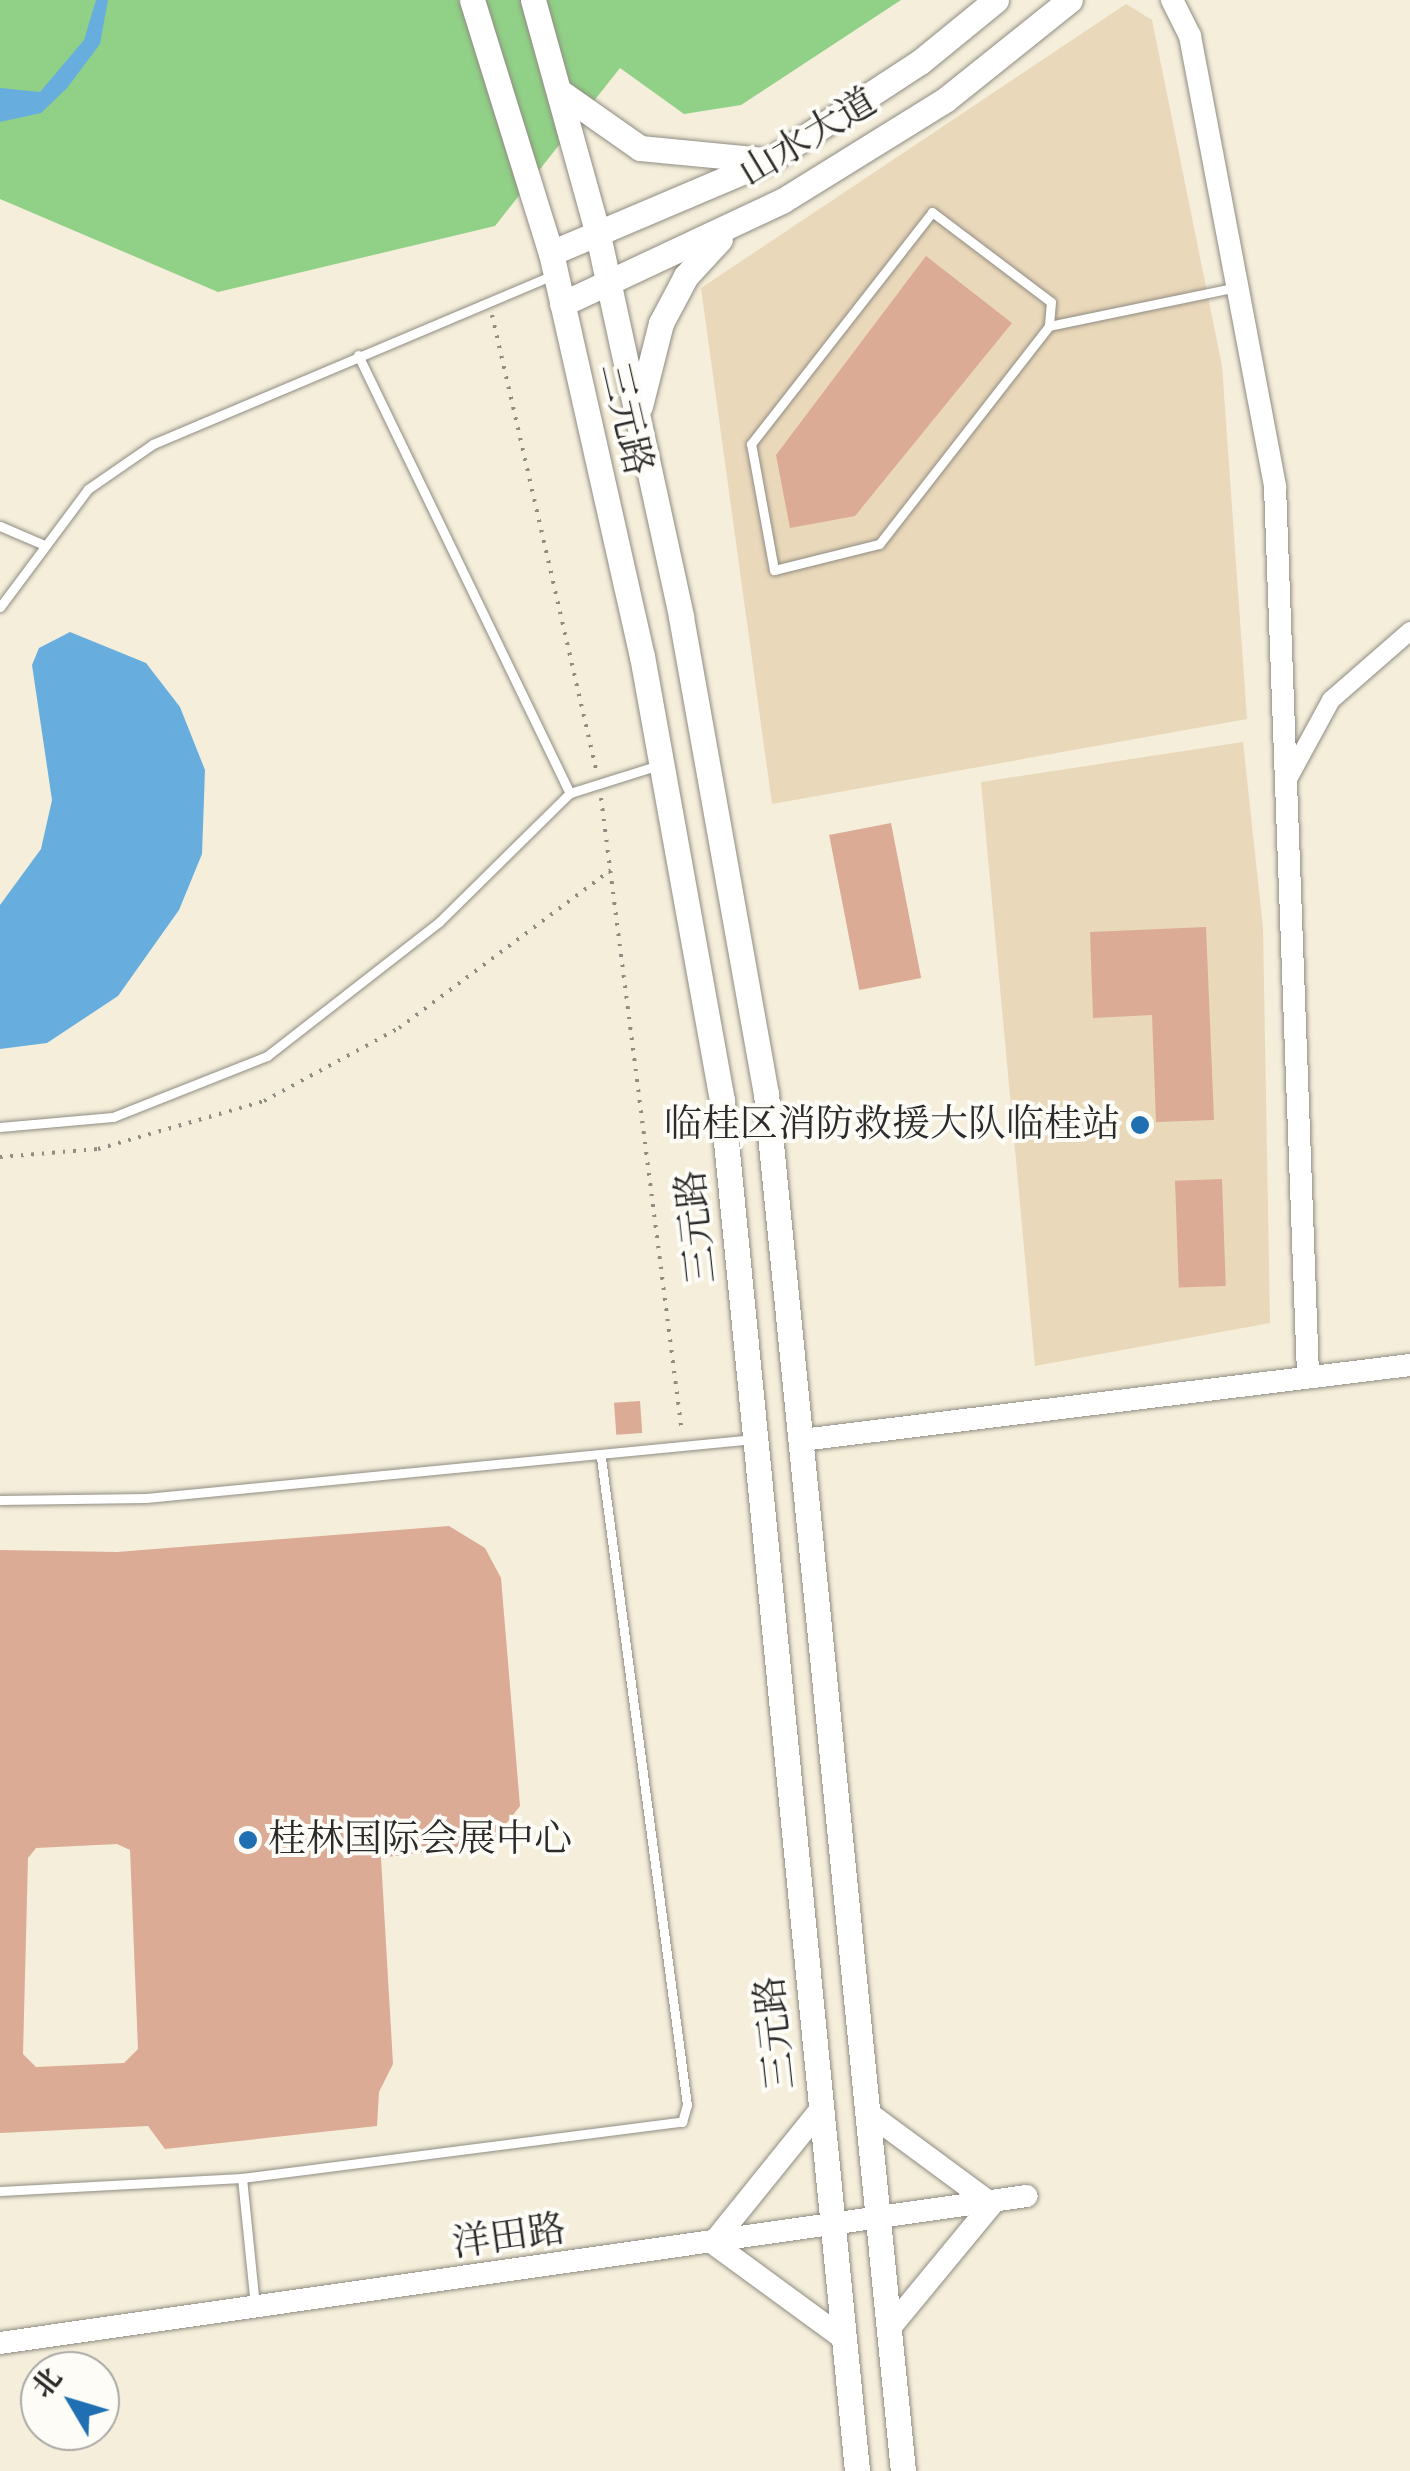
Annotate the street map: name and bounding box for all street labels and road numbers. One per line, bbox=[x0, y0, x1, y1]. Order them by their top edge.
street label: 山水大道 bbox=[731, 79, 885, 197]
street label: 三元路 bbox=[591, 358, 661, 480]
street label: 三元路 bbox=[668, 1168, 726, 1286]
street label: 三元路 bbox=[747, 1974, 805, 2092]
street label: 洋田路 bbox=[449, 2206, 569, 2268]

